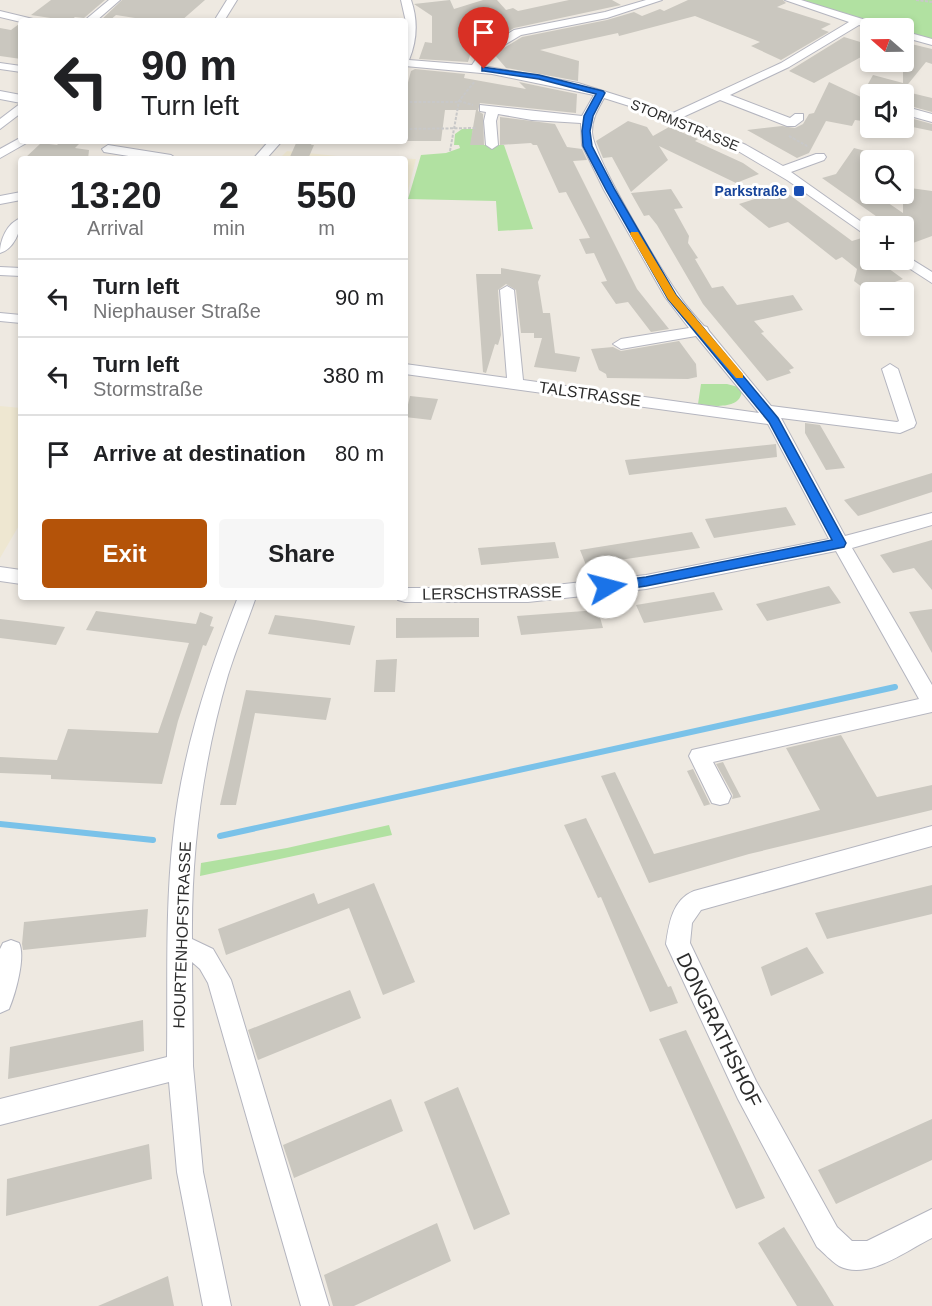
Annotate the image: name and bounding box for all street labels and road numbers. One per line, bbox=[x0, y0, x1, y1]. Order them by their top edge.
street label: STORMSTRASSE bbox=[628, 96, 742, 154]
street label: TALSTRASSE bbox=[538, 378, 642, 410]
street label: LERSCHSTRASSE bbox=[422, 583, 562, 603]
street label: HOURTENHOFSTRASSE bbox=[170, 841, 194, 1029]
street label: DONGRATHSHOF bbox=[672, 949, 766, 1111]

